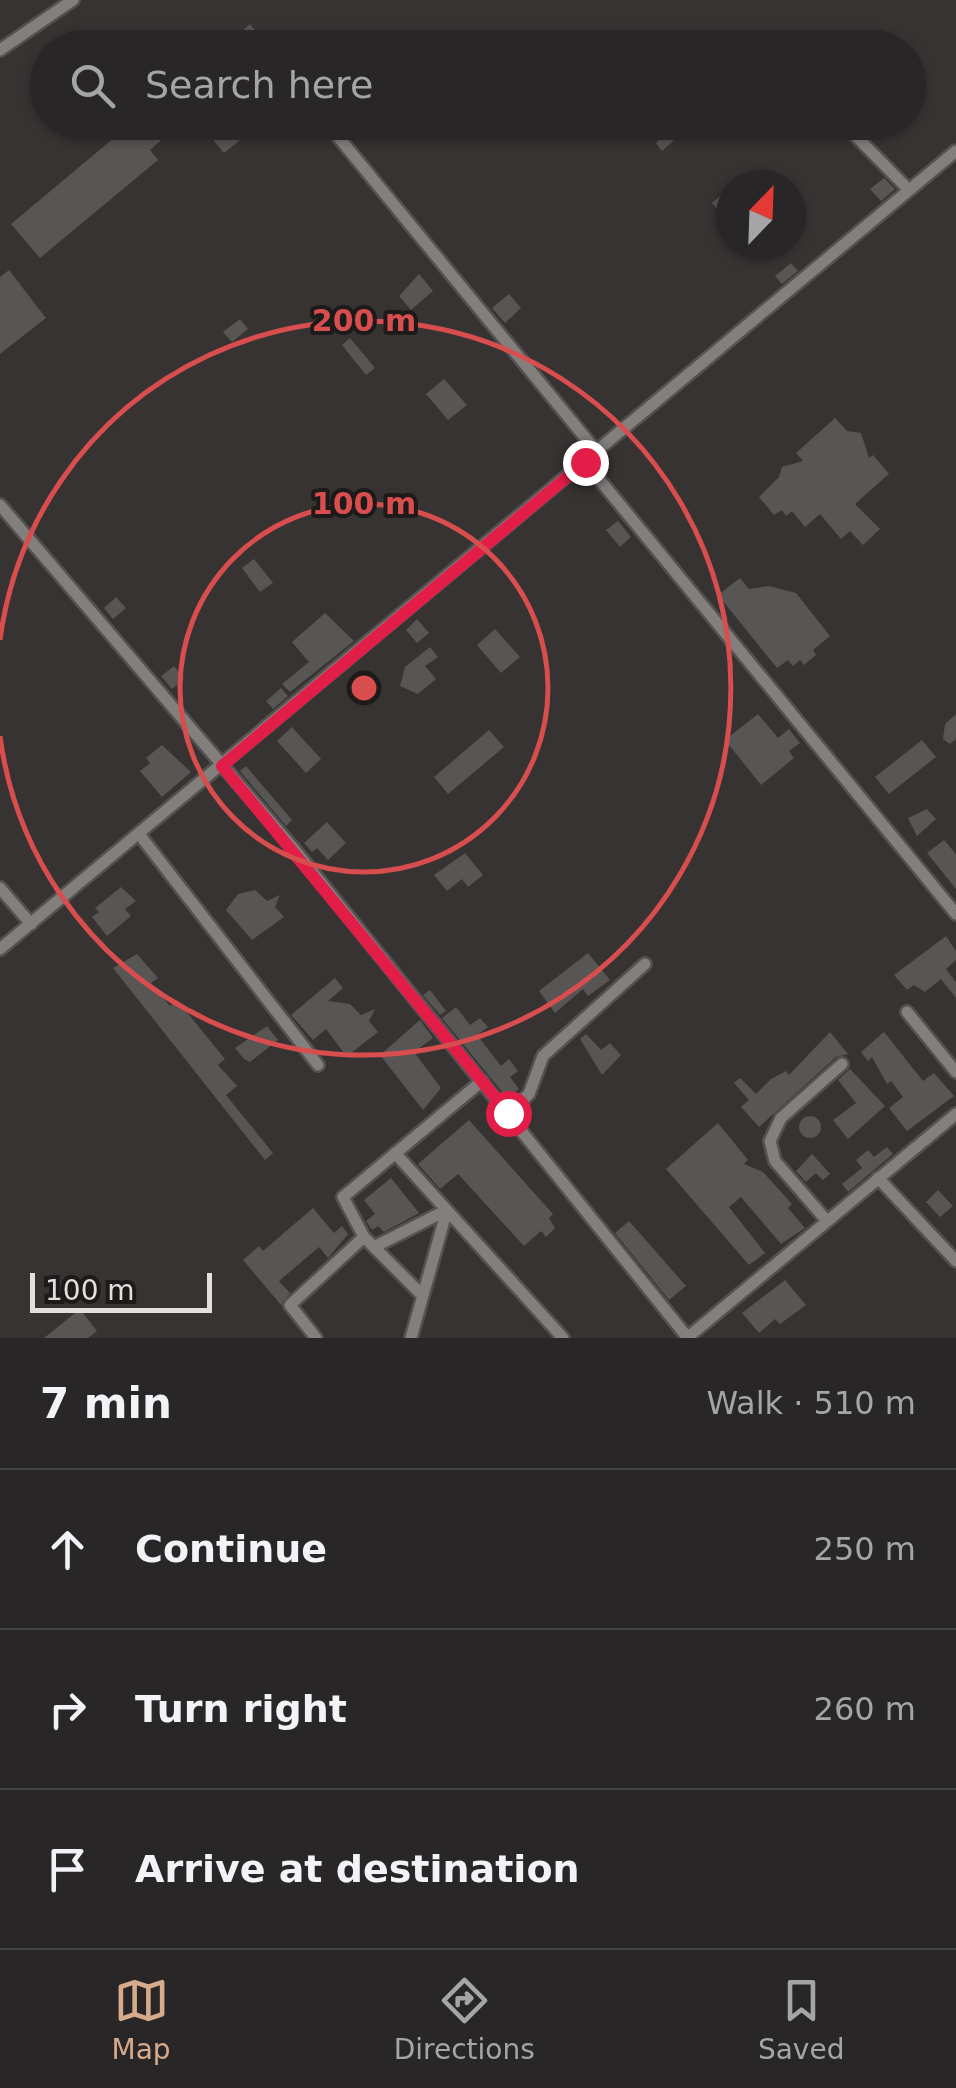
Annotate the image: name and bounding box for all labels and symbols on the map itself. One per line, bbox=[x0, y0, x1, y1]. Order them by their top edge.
north arrow bbox=[716, 170, 806, 260]
text: 200 m bbox=[312, 303, 416, 338]
route end bbox=[563, 440, 609, 486]
text: 100 m bbox=[312, 486, 416, 521]
centre of rings bbox=[346, 670, 382, 706]
route start bbox=[486, 1091, 532, 1137]
scale bar bbox=[30, 1268, 212, 1312]

